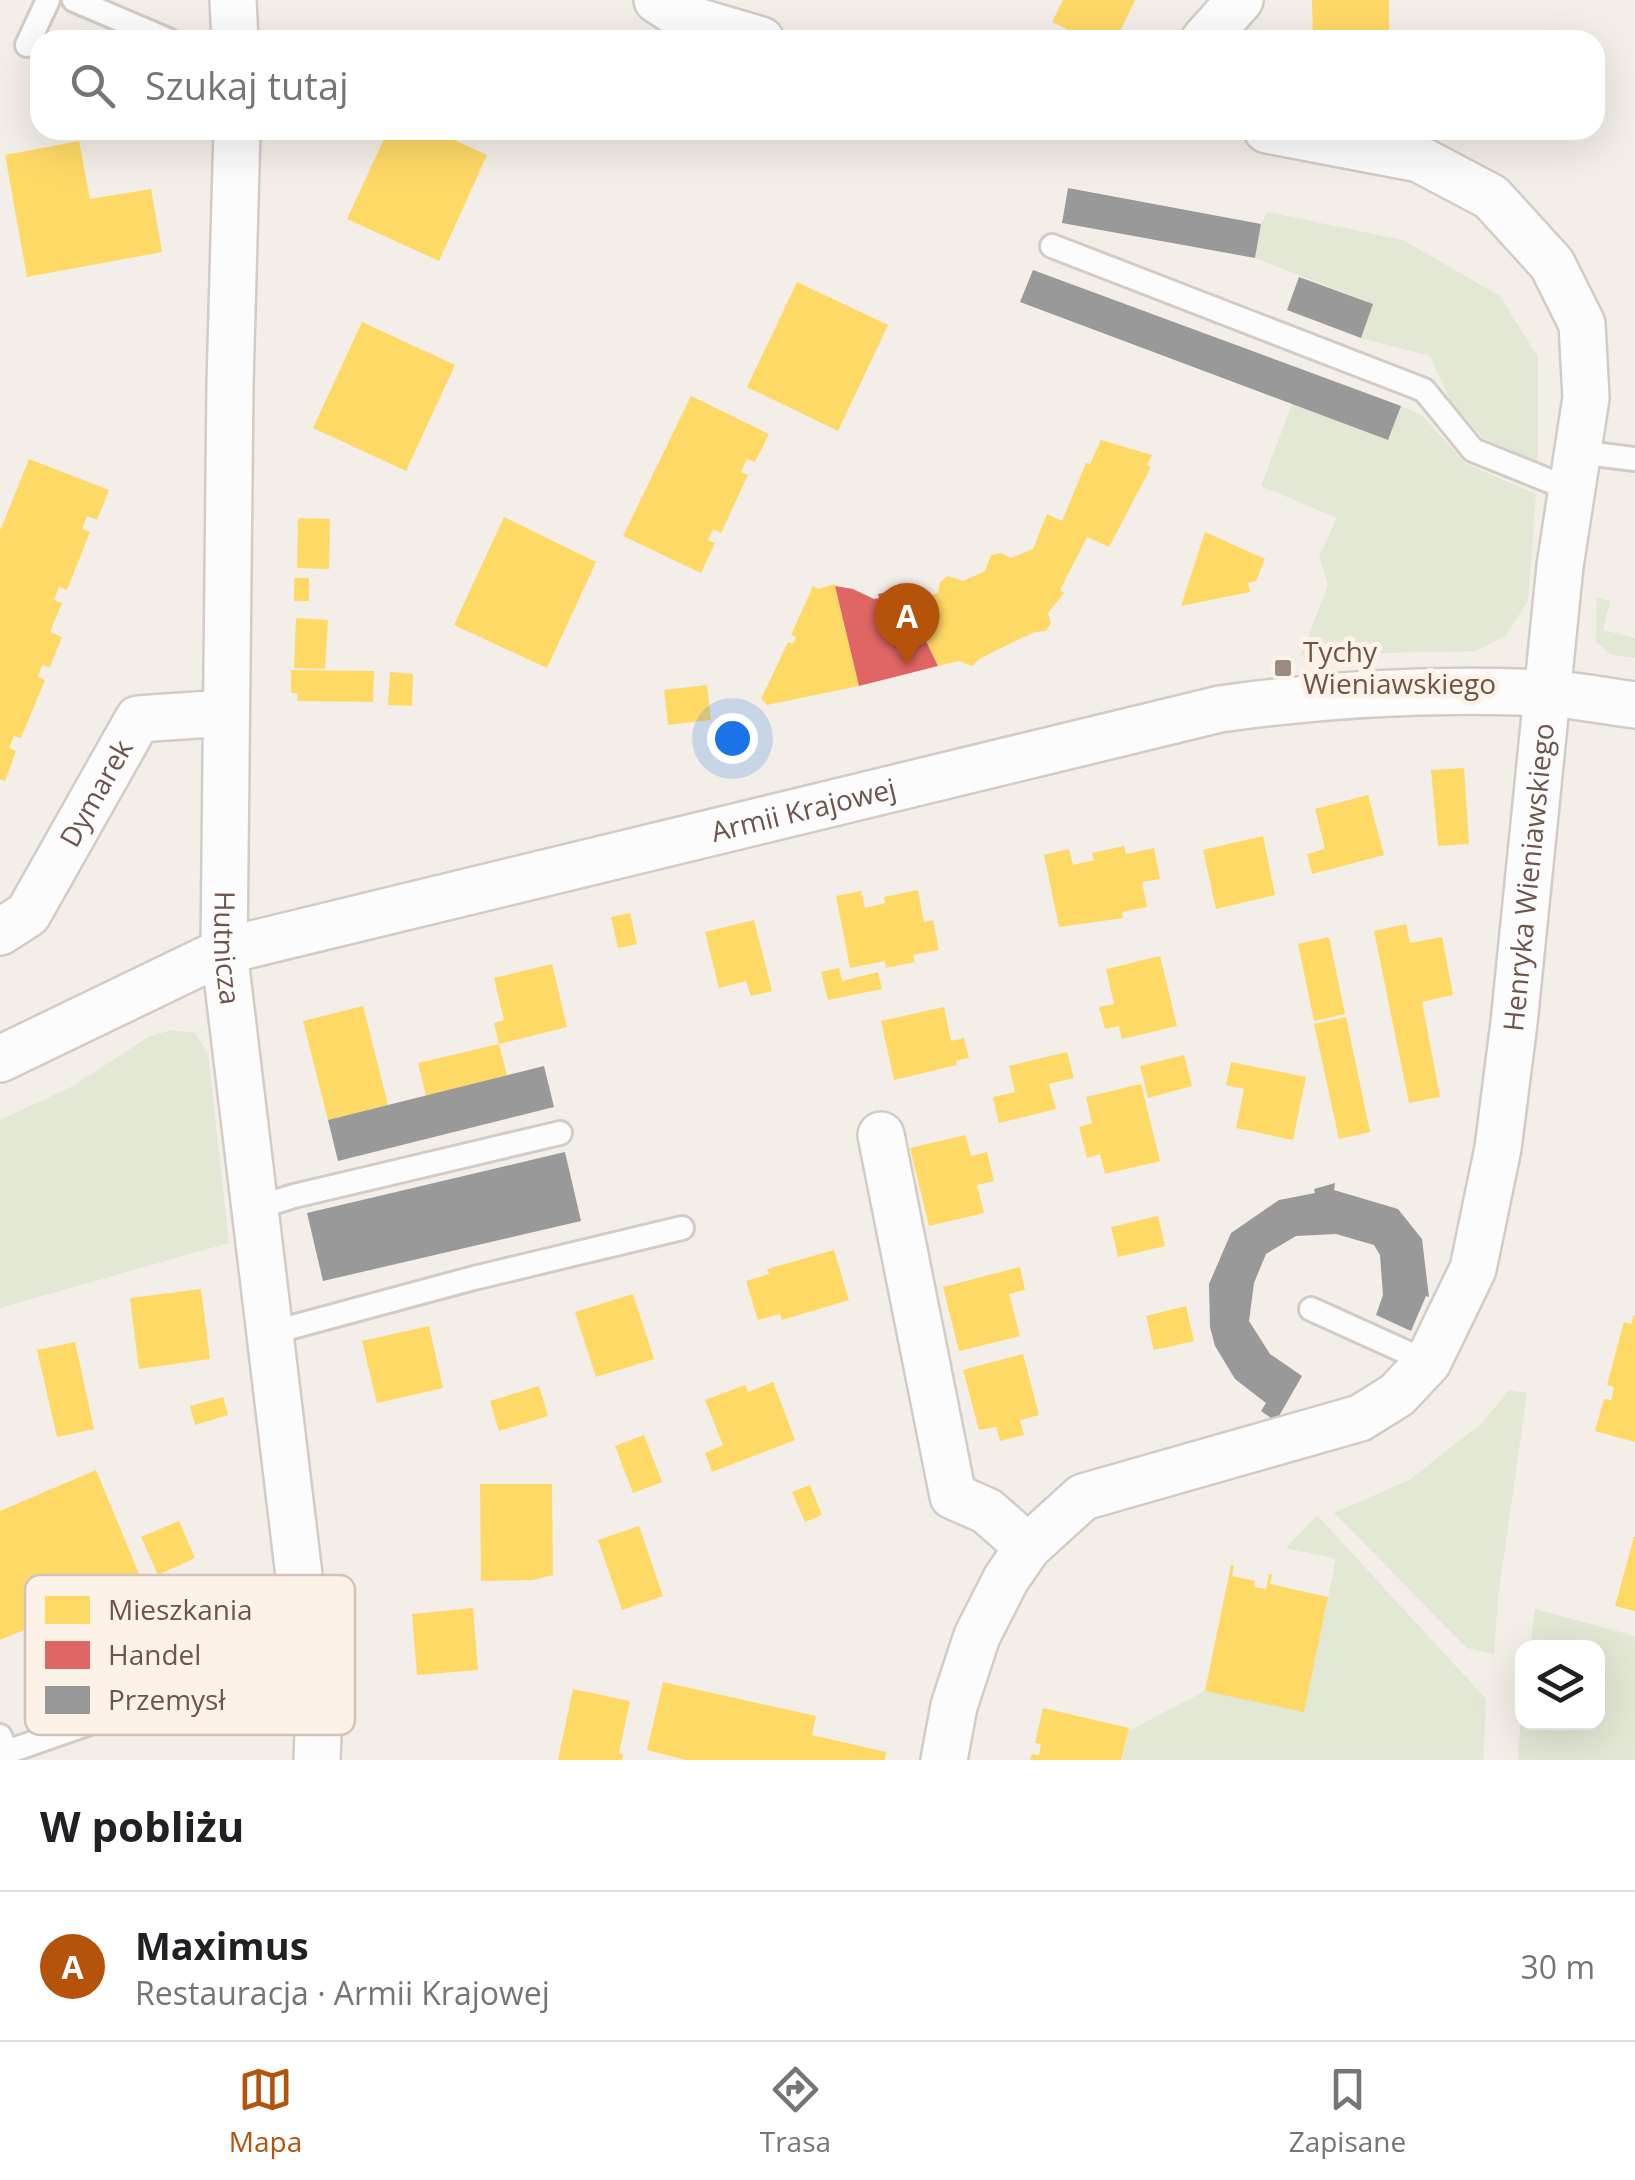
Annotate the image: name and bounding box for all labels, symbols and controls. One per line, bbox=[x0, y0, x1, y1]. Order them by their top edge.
search box bbox=[30, 30, 1605, 140]
icon: search bbox=[65, 58, 120, 113]
text: Szukaj tutaj bbox=[145, 59, 349, 111]
pin: A bbox=[874, 582, 940, 665]
place label: Tychy Wieniawskiego bbox=[1303, 632, 1496, 702]
marker: Tychy Wieniawskiego bbox=[1272, 657, 1294, 679]
your location bbox=[707, 713, 758, 764]
street label: Henryka Wieniawskiego bbox=[1493, 721, 1562, 1033]
street label: Dymarek bbox=[50, 732, 141, 853]
street label: Armii Krajowej bbox=[707, 768, 900, 850]
street label: Hutnicza bbox=[206, 891, 250, 1007]
legend bbox=[25, 1575, 355, 1735]
text: Mieszkania bbox=[108, 1590, 253, 1628]
text: Handel bbox=[108, 1635, 201, 1673]
map controls bbox=[1515, 1640, 1605, 1730]
button: layers bbox=[1515, 1640, 1605, 1730]
text: Przemysł bbox=[108, 1680, 226, 1718]
text: W pobliżu bbox=[40, 1797, 244, 1854]
text: Maximus bbox=[135, 1919, 309, 1971]
text: A bbox=[61, 1945, 84, 1988]
text: 30 m bbox=[1520, 1945, 1595, 1988]
text: Restauracja · Armii Krajowej bbox=[135, 1971, 550, 2014]
tab: Mapa bbox=[229, 2062, 302, 2160]
tab: Trasa bbox=[760, 2062, 831, 2160]
tab: Zapisane bbox=[1289, 2062, 1406, 2160]

